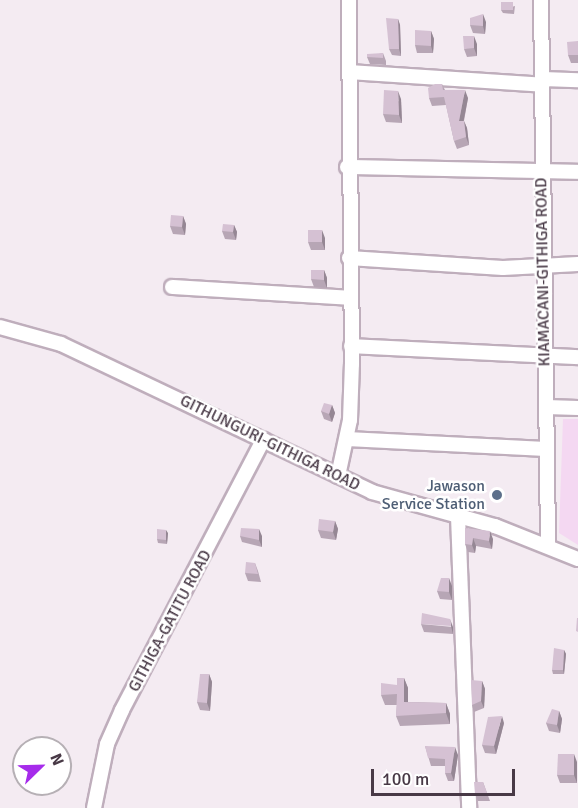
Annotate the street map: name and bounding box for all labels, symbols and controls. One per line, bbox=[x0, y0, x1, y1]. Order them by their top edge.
street label: KIAMACANI-GITHIGA ROAD bbox=[532, 177, 554, 367]
street label: GITHUNGURI-GITHIGA ROAD bbox=[177, 391, 363, 495]
place label: Jawason Service Station bbox=[382, 476, 485, 514]
marker: Jawason Service Station bbox=[490, 488, 504, 502]
street label: GITHIGA-GATITU ROAD bbox=[125, 547, 215, 695]
north arrow bbox=[12, 736, 72, 796]
text: N bbox=[45, 751, 68, 769]
scale bar bbox=[374, 757, 518, 795]
text: 100 m bbox=[382, 768, 429, 790]

